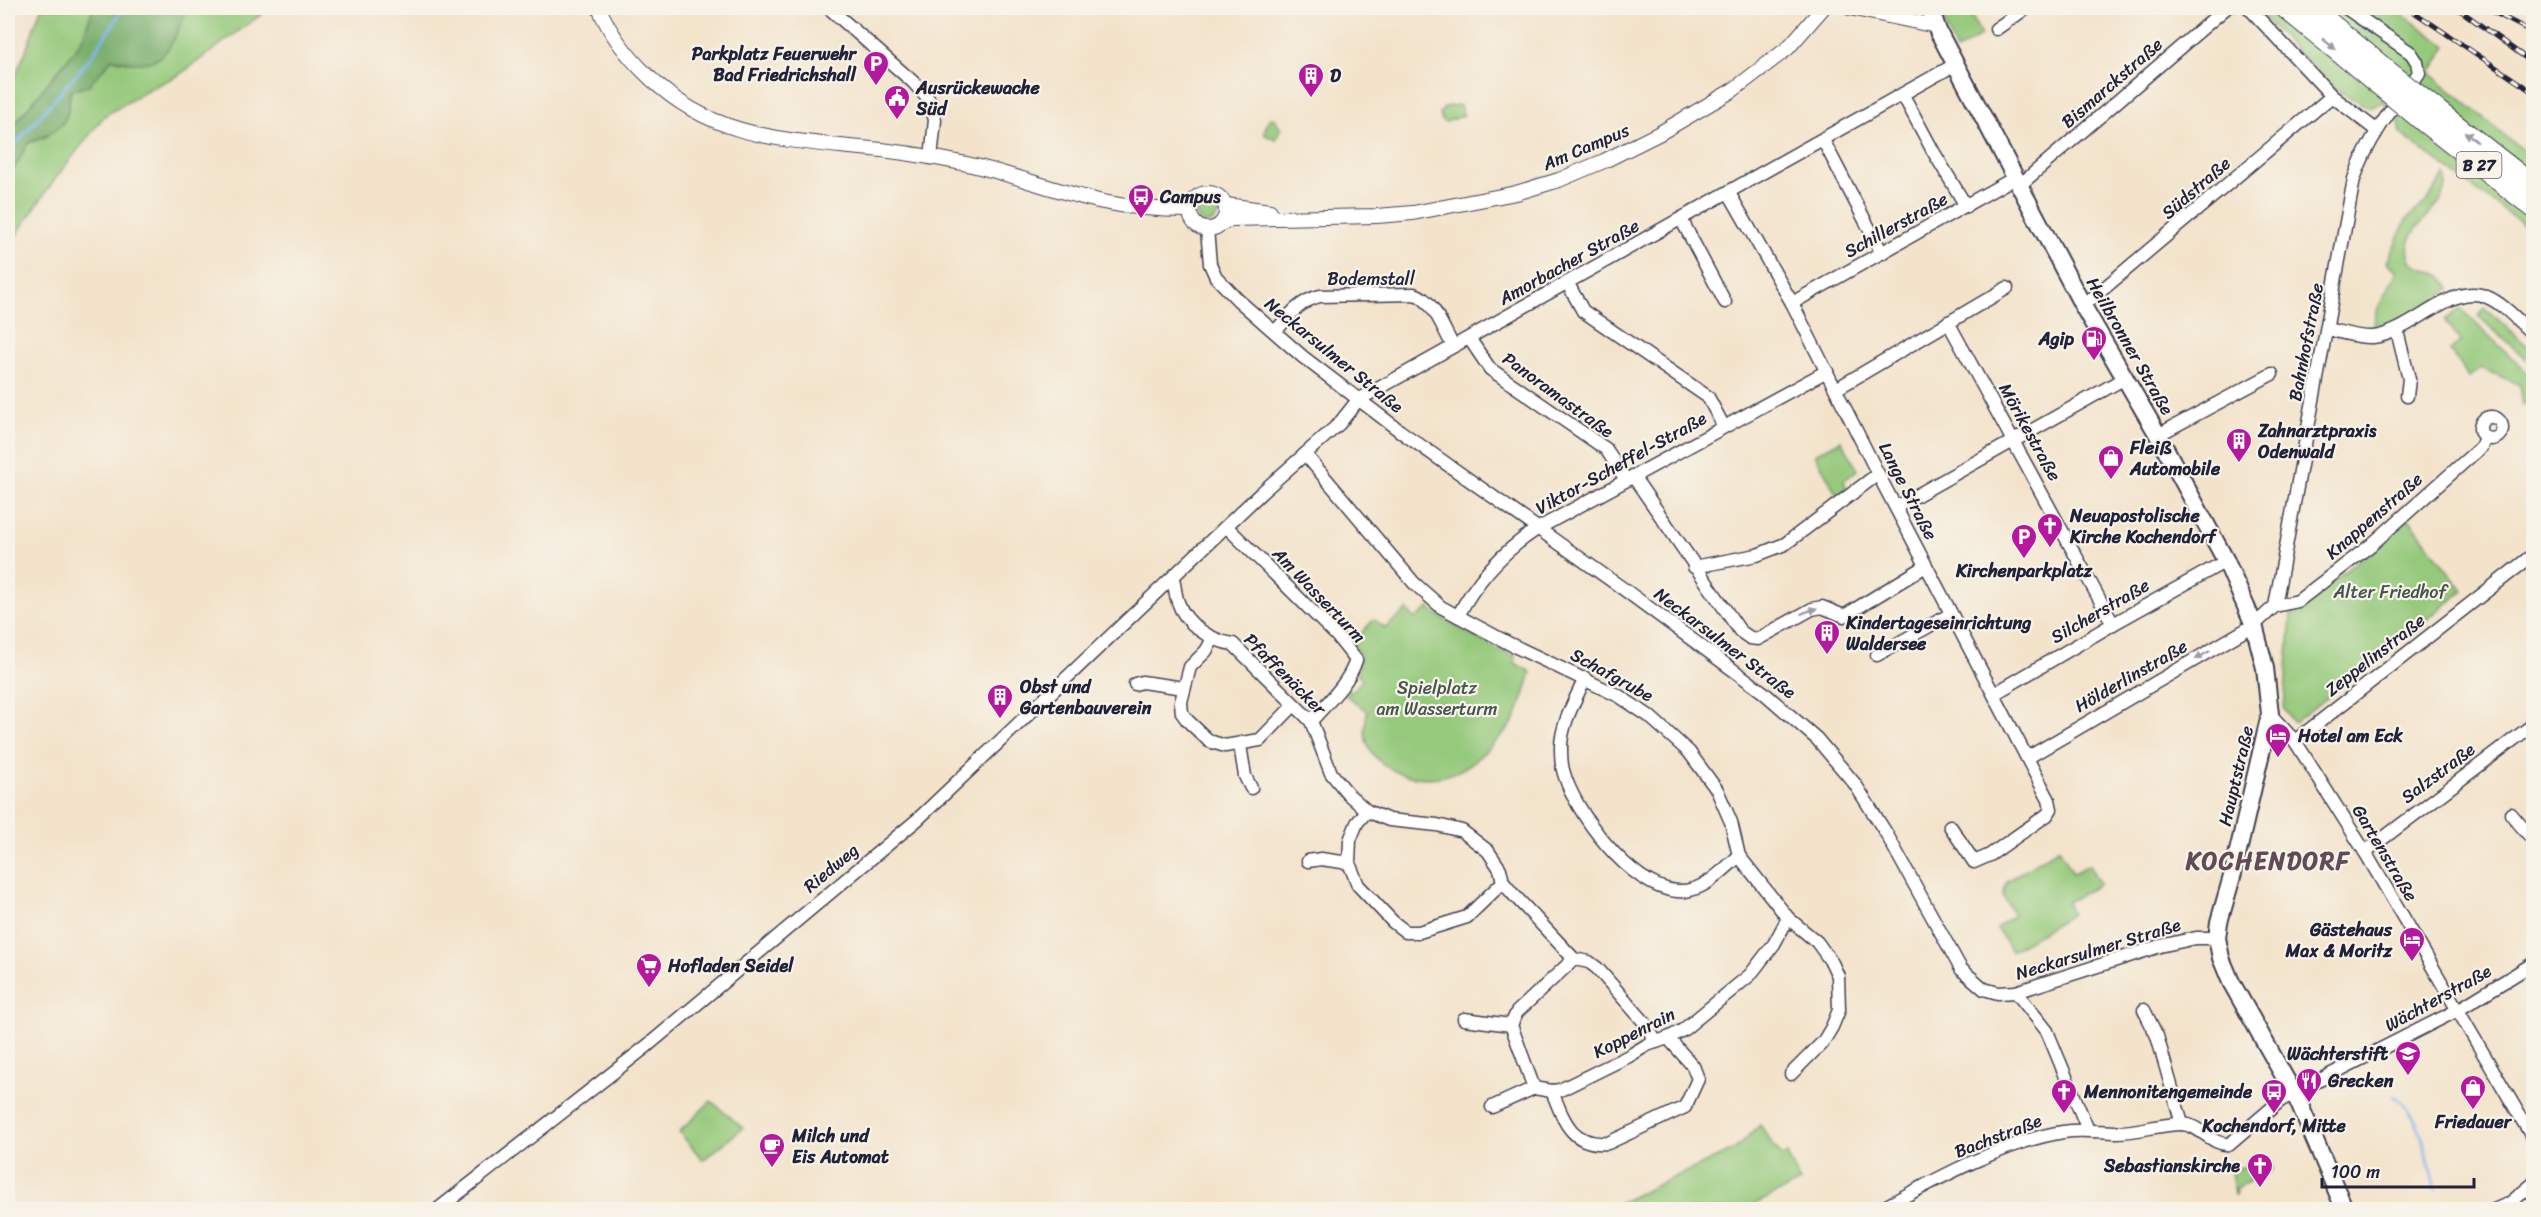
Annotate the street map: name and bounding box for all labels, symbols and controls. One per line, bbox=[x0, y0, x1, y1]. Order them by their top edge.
street label: Bismarckstraße bbox=[2054, 29, 2170, 137]
one-way arrow bbox=[2321, 37, 2337, 50]
place label: Parkplatz Feuerwehr Bad Friedrichshall bbox=[692, 38, 858, 91]
parking icon: Parkplatz Feuerwehr Bad Friedrichshall bbox=[861, 49, 891, 87]
place label: D bbox=[1330, 60, 1342, 92]
building icon: D bbox=[1296, 61, 1326, 99]
place label: Ausrückewache Süd bbox=[915, 72, 1040, 125]
public building icon: Ausrückewache Süd bbox=[882, 83, 912, 121]
street label: Am Campus bbox=[1537, 114, 1635, 180]
one-way arrow bbox=[2464, 131, 2479, 144]
street label: Südstraße bbox=[2154, 148, 2238, 228]
road number: B 27 bbox=[2456, 152, 2502, 178]
place label: Campus bbox=[1159, 181, 1221, 213]
bus stop icon: Campus bbox=[1126, 182, 1156, 220]
street label: Schillerstraße bbox=[1838, 183, 1954, 267]
street label: Amorbacher Straße bbox=[1492, 210, 1646, 315]
street label: Bodemstall bbox=[1327, 263, 1416, 295]
street label: Heilbronner Straße bbox=[2077, 271, 2183, 422]
street label: Bahnhofstraße bbox=[2279, 280, 2333, 404]
street label: Neckarsulmer Straße bbox=[1257, 289, 1411, 422]
place label: Agip bbox=[2038, 323, 2074, 355]
fuel station icon: Agip bbox=[2079, 324, 2109, 362]
street label: Panoramastraße bbox=[1495, 343, 1621, 447]
street label: Mörikestraße bbox=[1990, 377, 2070, 487]
street label: Viktor-Scheffel-Straße bbox=[1529, 402, 1713, 523]
place label: Zahnarztpraxis Odenwald bbox=[2257, 415, 2377, 468]
building icon: Zahnarztpraxis Odenwald bbox=[2224, 426, 2254, 464]
place label: Fleiß Automobile bbox=[2129, 432, 2221, 485]
street label: Lange Straße bbox=[1870, 436, 1946, 546]
shop icon: Fleiß Automobile bbox=[2096, 443, 2126, 481]
street label: Knappenstraße bbox=[2318, 464, 2430, 568]
place label: Neuapostolische Kirche Kochendorf bbox=[2069, 500, 2218, 553]
church icon: Neuapostolische Kirche Kochendorf bbox=[2035, 511, 2065, 549]
parking icon: Kirchenparkplatz bbox=[2009, 522, 2039, 560]
street label: Am Wasserturm bbox=[1264, 538, 1374, 651]
place label: Kirchenparkplatz bbox=[1955, 555, 2094, 587]
street label: Silcherstraße bbox=[2044, 570, 2156, 652]
park label: Alter Friedhof bbox=[2333, 576, 2450, 608]
street label: Neckarsulmer Straße bbox=[1647, 579, 1803, 708]
street label: Zeppelinstraße bbox=[2318, 605, 2432, 705]
one-way arrow bbox=[1801, 606, 1819, 616]
place label: Kindertageseinrichtung Waldersee bbox=[1845, 607, 2031, 660]
building icon: Kindertageseinrichtung Waldersee bbox=[1812, 618, 1842, 656]
street label: Pfaffenäcker bbox=[1236, 625, 1335, 724]
street label: Hölderlinstraße bbox=[2068, 631, 2194, 721]
street label: Schafgrube bbox=[1564, 639, 1660, 711]
one-way arrow bbox=[2195, 649, 2211, 660]
place label: Obst und Gartenbauverein bbox=[1019, 671, 1152, 724]
park label: Spielplatz am Wasserturm bbox=[1377, 672, 1498, 725]
building icon: Obst und Gartenbauverein bbox=[985, 682, 1015, 720]
place label: Hotel am Eck bbox=[2297, 720, 2403, 752]
hotel icon: Hotel am Eck bbox=[2263, 721, 2293, 759]
street label: Hauptstraße bbox=[2209, 723, 2263, 829]
street label: Salzstraße bbox=[2394, 734, 2483, 812]
street label: Gartenstraße bbox=[2343, 798, 2427, 908]
street label: Riedweg bbox=[796, 835, 866, 901]
district label: KOCHENDORF bbox=[2185, 840, 2351, 882]
street label: Neckarsulmer Straße bbox=[2011, 909, 2185, 989]
place label: Gästehaus Max & Moritz bbox=[2285, 914, 2393, 967]
hotel icon: Gästehaus Max & Moritz bbox=[2397, 925, 2427, 963]
place label: Hofladen Seidel bbox=[667, 950, 794, 982]
supermarket icon: Hofladen Seidel bbox=[634, 951, 664, 989]
street label: Wächterstraße bbox=[2379, 955, 2498, 1041]
street label: Koppenrain bbox=[1587, 998, 1681, 1068]
place label: Wächterstift bbox=[2287, 1038, 2389, 1070]
school or university icon: Wächterstift bbox=[2393, 1039, 2423, 1077]
place label: Grecken bbox=[2327, 1065, 2394, 1097]
restaurant icon: Grecken bbox=[2294, 1066, 2324, 1104]
shop icon: Friedauer bbox=[2458, 1073, 2488, 1111]
place label: Mennonitengemeinde bbox=[2083, 1076, 2253, 1108]
church icon: Mennonitengemeinde bbox=[2049, 1077, 2079, 1115]
bus stop icon: Kochendorf, Mitte bbox=[2259, 1077, 2289, 1115]
street label: Bachstraße bbox=[1950, 1105, 2047, 1167]
place label: Friedauer bbox=[2434, 1106, 2513, 1138]
place label: Kochendorf, Mitte bbox=[2201, 1110, 2346, 1142]
place label: Milch und Eis Automat bbox=[791, 1120, 889, 1173]
cafe icon: Milch und Eis Automat bbox=[757, 1131, 787, 1169]
place label: Sebastianskirche bbox=[2103, 1150, 2240, 1182]
church icon: Sebastianskirche bbox=[2245, 1151, 2275, 1189]
scale bar bbox=[2322, 1151, 2474, 1189]
text: 100 m bbox=[2331, 1156, 2380, 1188]

